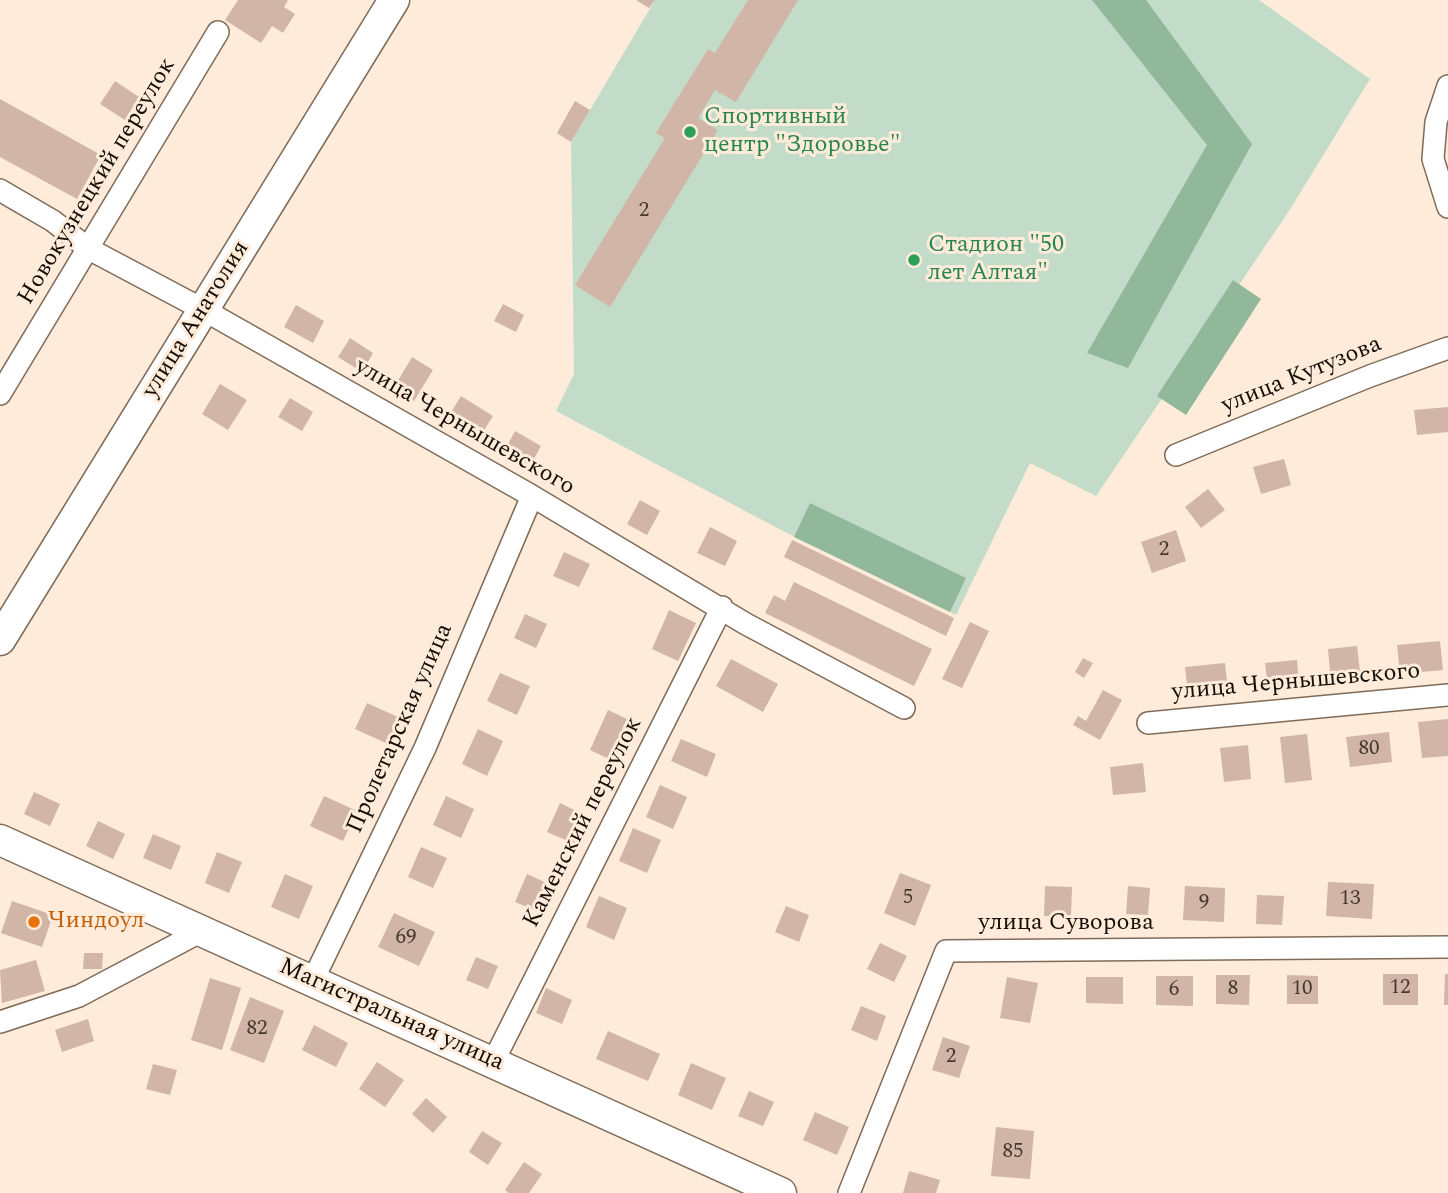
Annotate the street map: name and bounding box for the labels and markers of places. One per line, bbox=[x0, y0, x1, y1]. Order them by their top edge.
place label: Спортивный центр "Здоровье" bbox=[704, 104, 900, 160]
marker: Спортивный центр "Здоровье" bbox=[682, 124, 698, 140]
place label: Стадион "50 лет Алтая" bbox=[928, 232, 1064, 288]
marker: Стадион "50 лет Алтая" bbox=[906, 252, 922, 268]
place label: Чиндоул bbox=[48, 908, 144, 936]
marker: Чиндоул bbox=[26, 914, 42, 930]

